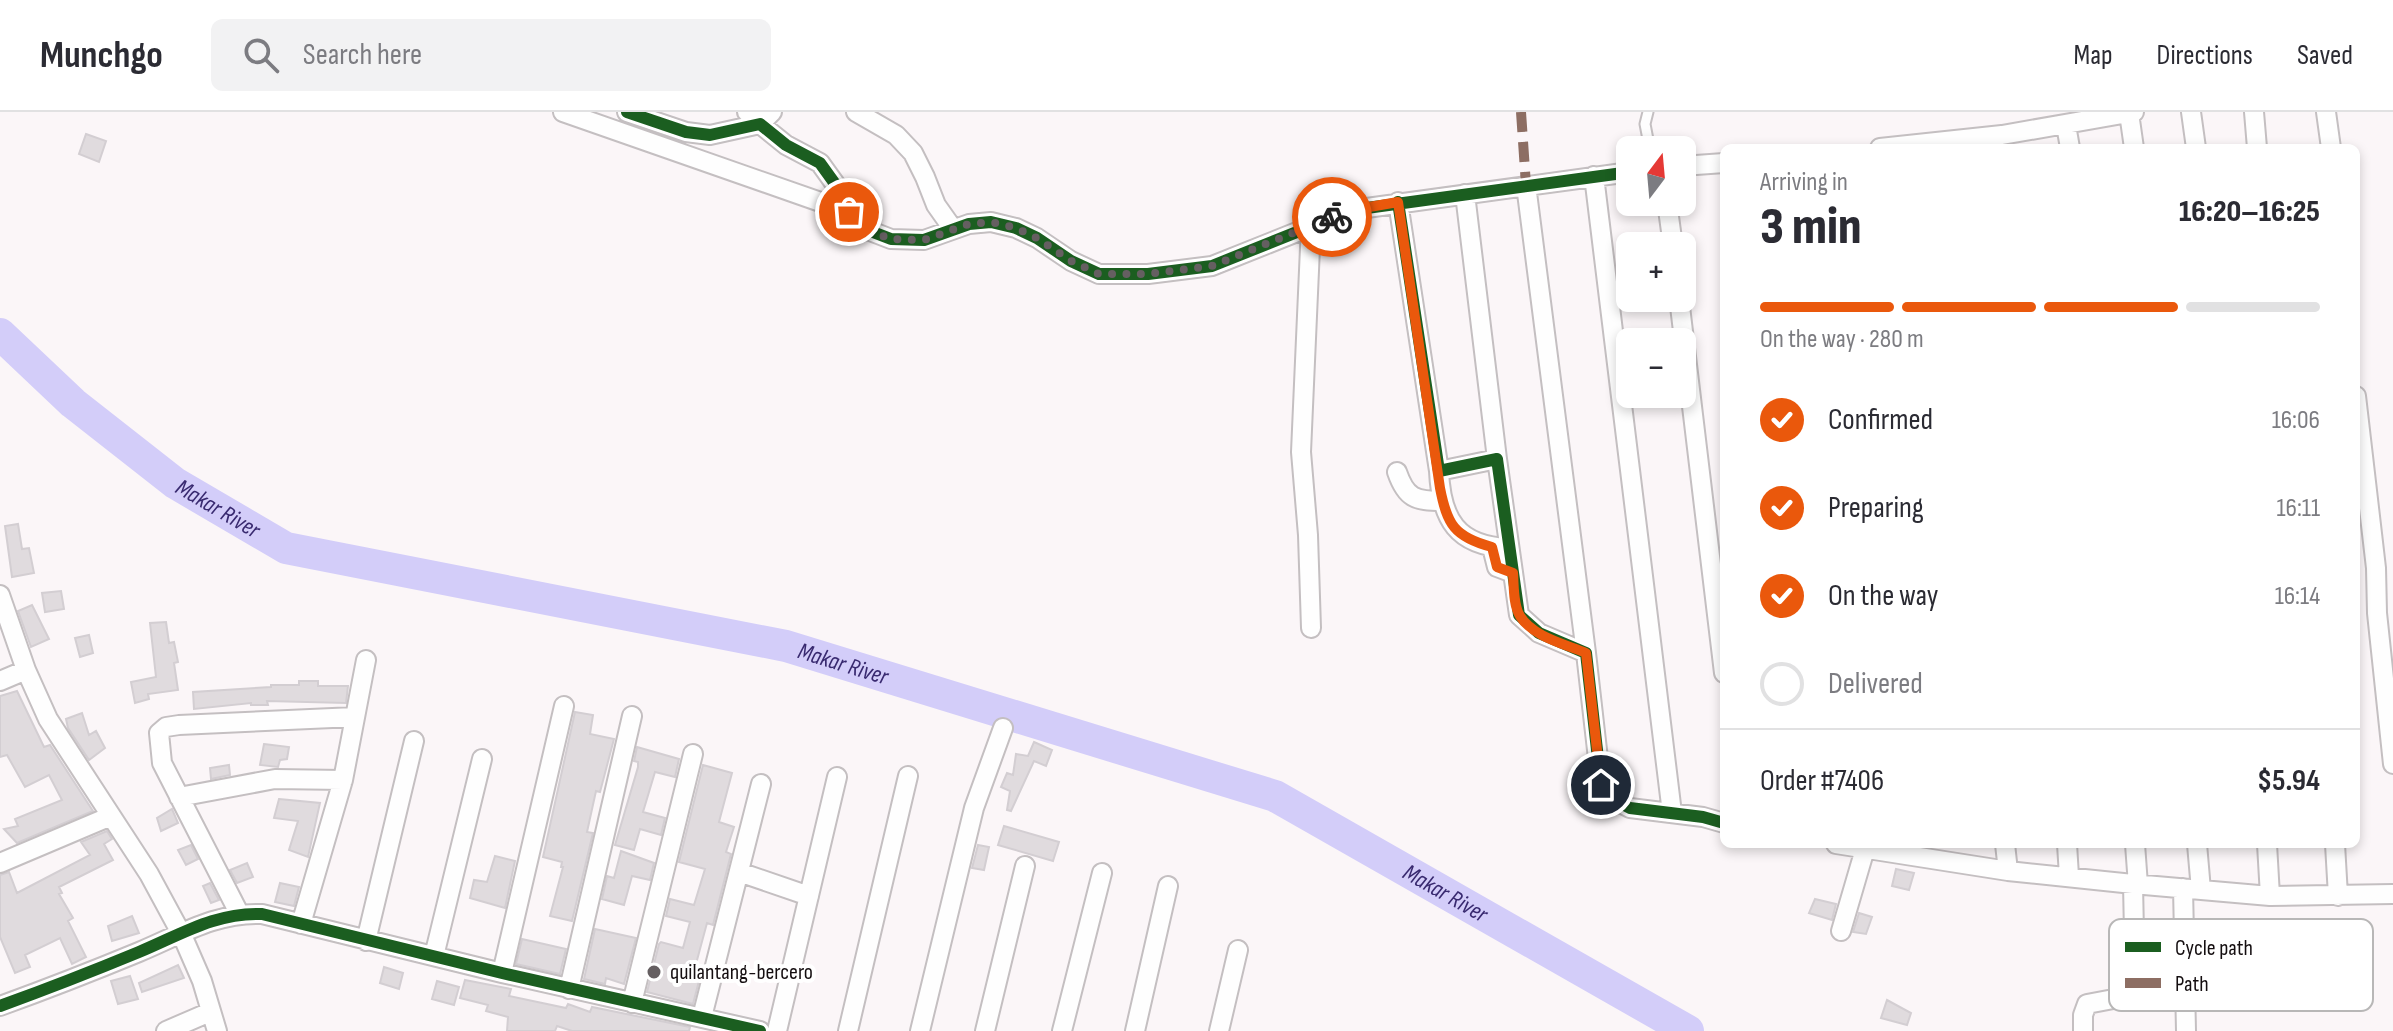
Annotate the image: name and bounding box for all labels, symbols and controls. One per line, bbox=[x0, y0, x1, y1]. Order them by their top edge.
search box bbox=[211, 19, 771, 91]
text: Munchgo bbox=[40, 33, 163, 78]
icon: search bbox=[239, 33, 283, 77]
text: Search here bbox=[303, 37, 422, 73]
text: Map bbox=[2074, 39, 2113, 72]
text: Directions bbox=[2157, 39, 2253, 72]
text: Saved bbox=[2297, 39, 2353, 72]
north arrow bbox=[1616, 136, 1696, 216]
map controls bbox=[1616, 136, 1696, 408]
text: Arriving in bbox=[1760, 167, 1848, 198]
courier bbox=[1292, 177, 1372, 257]
pin bbox=[815, 178, 883, 246]
icon: bag bbox=[827, 190, 871, 234]
text: 16:20–16:25 bbox=[2179, 194, 2320, 230]
icon: bike bbox=[1310, 195, 1354, 239]
text: 3 min bbox=[1760, 196, 1862, 259]
button: + bbox=[1616, 232, 1696, 312]
text: On the way · 280 m bbox=[1760, 324, 1924, 355]
button: − bbox=[1616, 328, 1696, 408]
icon: check bbox=[1760, 398, 1804, 442]
text: Confirmed bbox=[1828, 402, 1933, 438]
text: 16:06 bbox=[2272, 405, 2320, 436]
water label: Makar River bbox=[171, 472, 267, 545]
icon: check bbox=[1760, 486, 1804, 530]
text: Preparing bbox=[1828, 490, 1924, 526]
text: 16:11 bbox=[2276, 493, 2320, 524]
icon: check bbox=[1760, 574, 1804, 618]
text: On the way bbox=[1828, 578, 1938, 614]
text: 16:14 bbox=[2275, 581, 2320, 612]
water label: Makar River bbox=[795, 636, 893, 691]
text: Delivered bbox=[1828, 666, 1923, 702]
pin bbox=[1567, 751, 1635, 819]
icon: home bbox=[1579, 763, 1623, 807]
text: Order #7406 bbox=[1760, 763, 1884, 799]
text: $5.94 bbox=[2257, 763, 2320, 799]
water label: Makar River bbox=[1398, 858, 1494, 929]
legend bbox=[2109, 919, 2373, 1011]
text: Cycle path bbox=[2175, 935, 2253, 962]
place label: quilantang-bercero bbox=[670, 959, 813, 986]
marker: quilantang-bercero bbox=[645, 963, 663, 981]
text: Path bbox=[2175, 971, 2209, 998]

